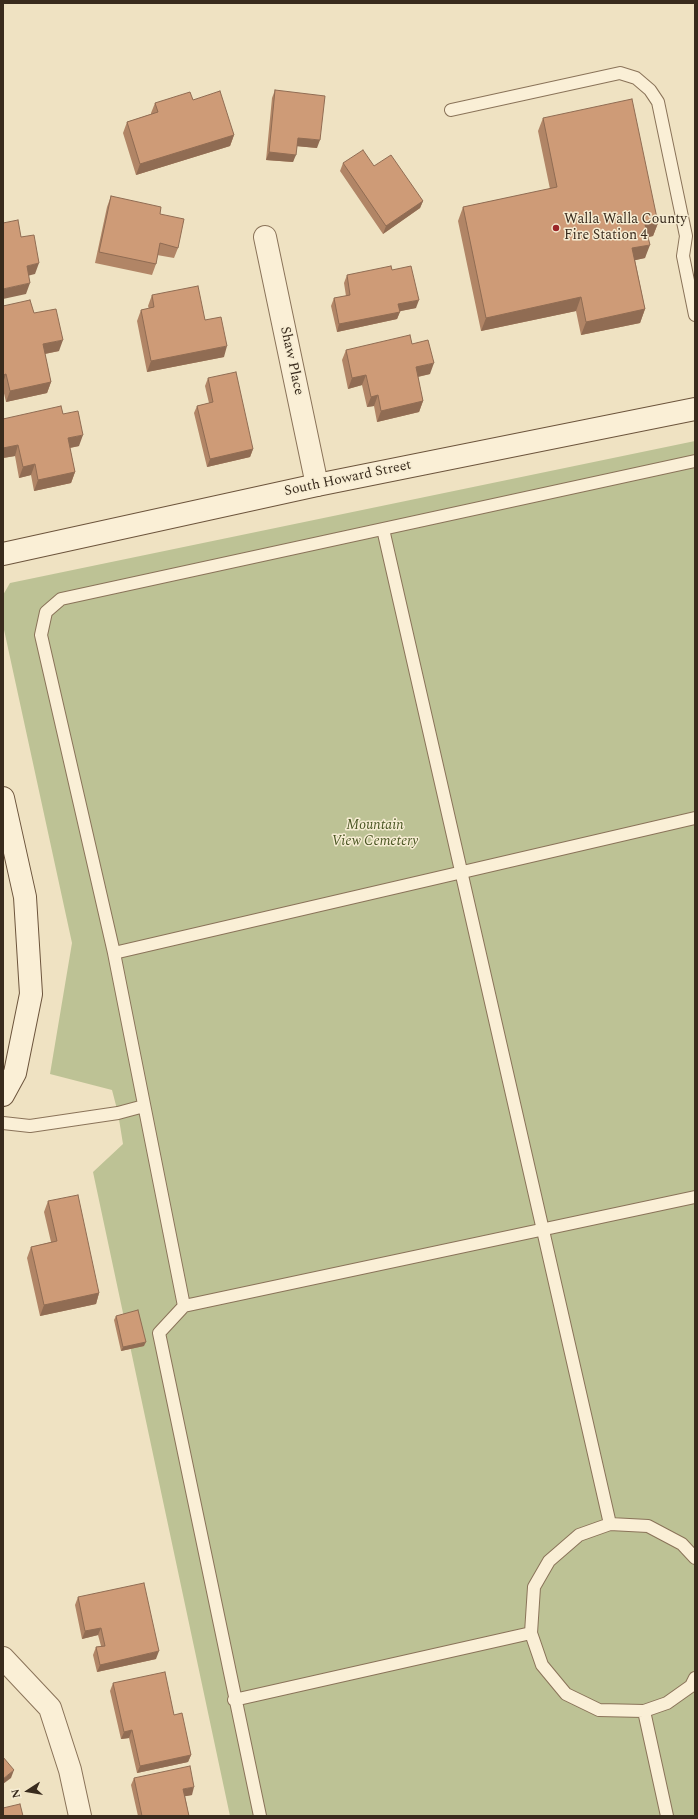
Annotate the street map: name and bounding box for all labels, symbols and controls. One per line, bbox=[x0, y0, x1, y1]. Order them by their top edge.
place label: Walla Walla County Fire Station 4 bbox=[564, 212, 687, 244]
marker: Walla Walla County Fire Station 4 bbox=[551, 223, 561, 233]
street label: Shaw Place bbox=[276, 325, 306, 397]
street label: South Howard Street bbox=[283, 457, 413, 501]
park label: Mountain View Cemetery bbox=[332, 818, 418, 850]
north arrow bbox=[8, 1771, 48, 1811]
text: N bbox=[7, 1787, 25, 1800]

